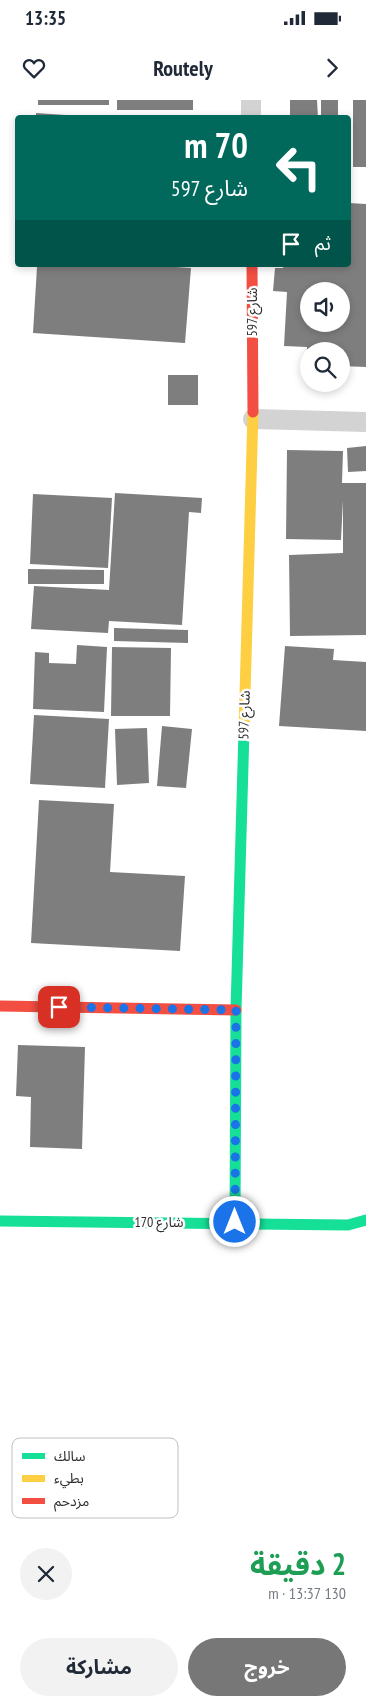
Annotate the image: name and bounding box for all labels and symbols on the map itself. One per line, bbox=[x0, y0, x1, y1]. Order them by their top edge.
street label: شارع 597 bbox=[243, 287, 263, 337]
street label: شارع 597 bbox=[234, 690, 256, 740]
pin bbox=[38, 986, 80, 1028]
position arrow bbox=[208, 1195, 260, 1247]
street label: شارع 170 bbox=[134, 1213, 184, 1233]
legend bbox=[12, 1438, 178, 1518]
text: سالك bbox=[54, 1447, 86, 1465]
text: بطيء bbox=[54, 1469, 84, 1489]
text: مزدحم bbox=[54, 1492, 89, 1512]

